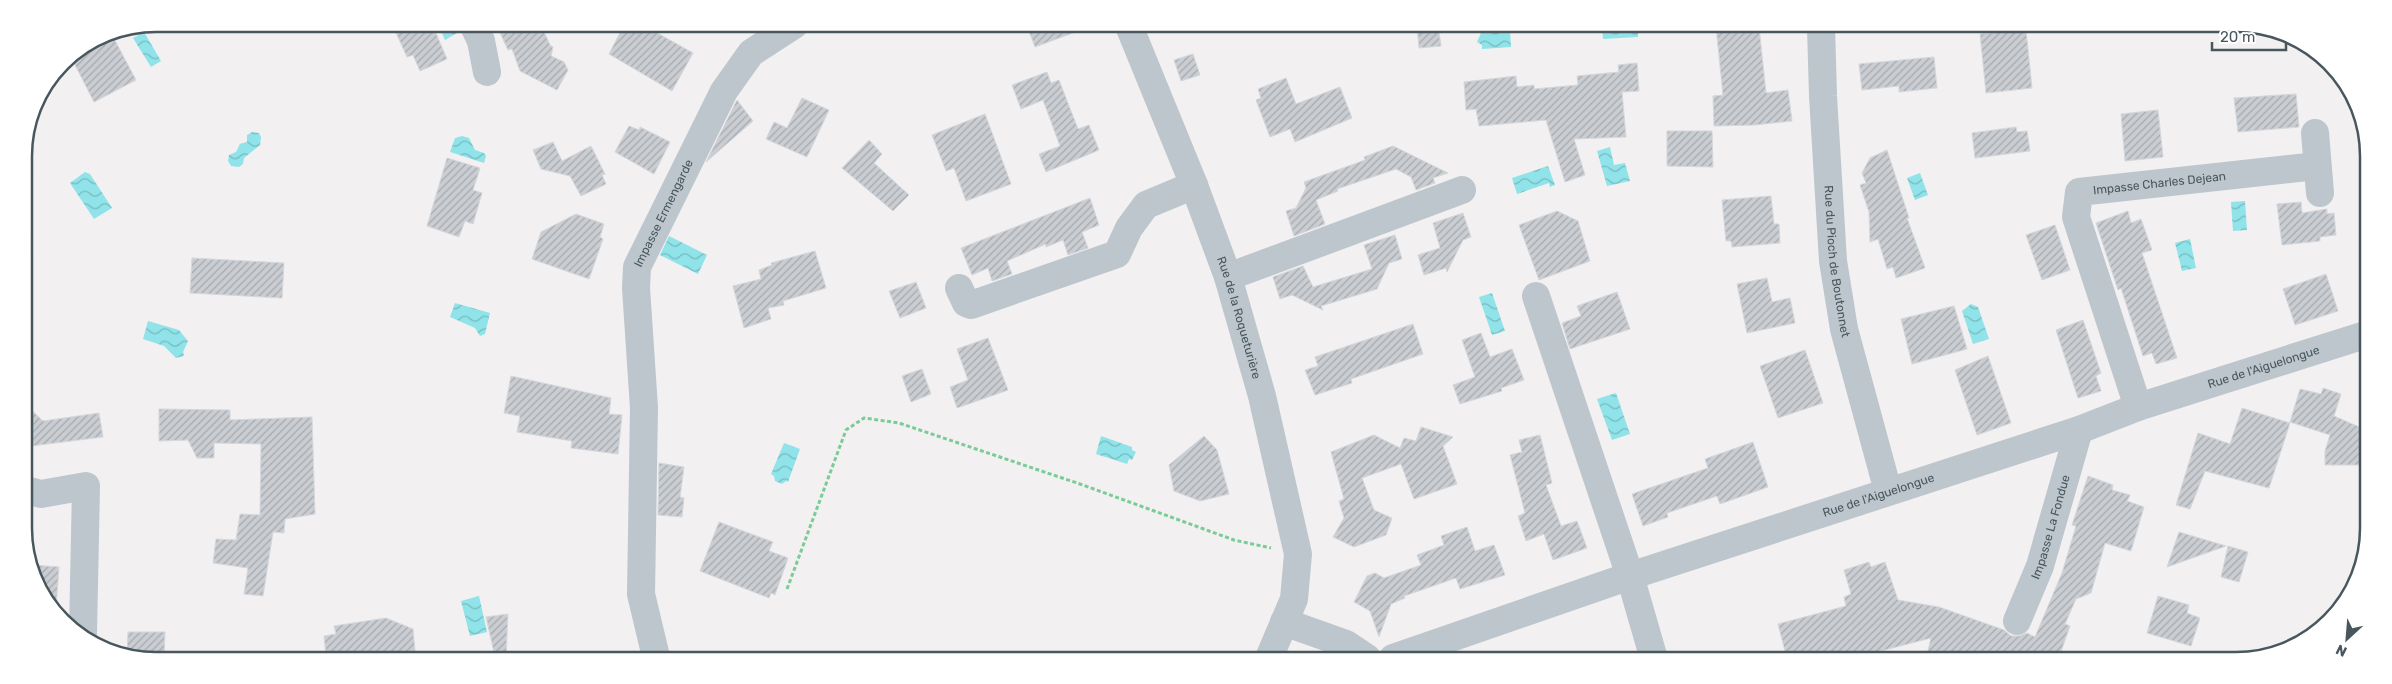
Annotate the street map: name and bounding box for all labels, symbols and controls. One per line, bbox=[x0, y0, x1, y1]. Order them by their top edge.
scale bar bbox=[2212, 20, 2286, 52]
text: 20 m bbox=[2220, 28, 2255, 46]
street label: Impasse Ermengarde bbox=[631, 157, 696, 269]
street label: Impasse Charles Dejean bbox=[2092, 169, 2227, 197]
street label: Rue du Pioch de Boutonnet bbox=[1821, 185, 1853, 339]
street label: Rue de la Roqueturière bbox=[1214, 254, 1264, 381]
street label: Rue de l'Aiguelongue bbox=[2206, 343, 2322, 391]
street label: Rue de l'Aiguelongue bbox=[1821, 470, 1936, 520]
street label: Impasse La Fondue bbox=[2028, 473, 2073, 581]
north arrow bbox=[2322, 614, 2372, 664]
text: N bbox=[2333, 640, 2350, 660]

